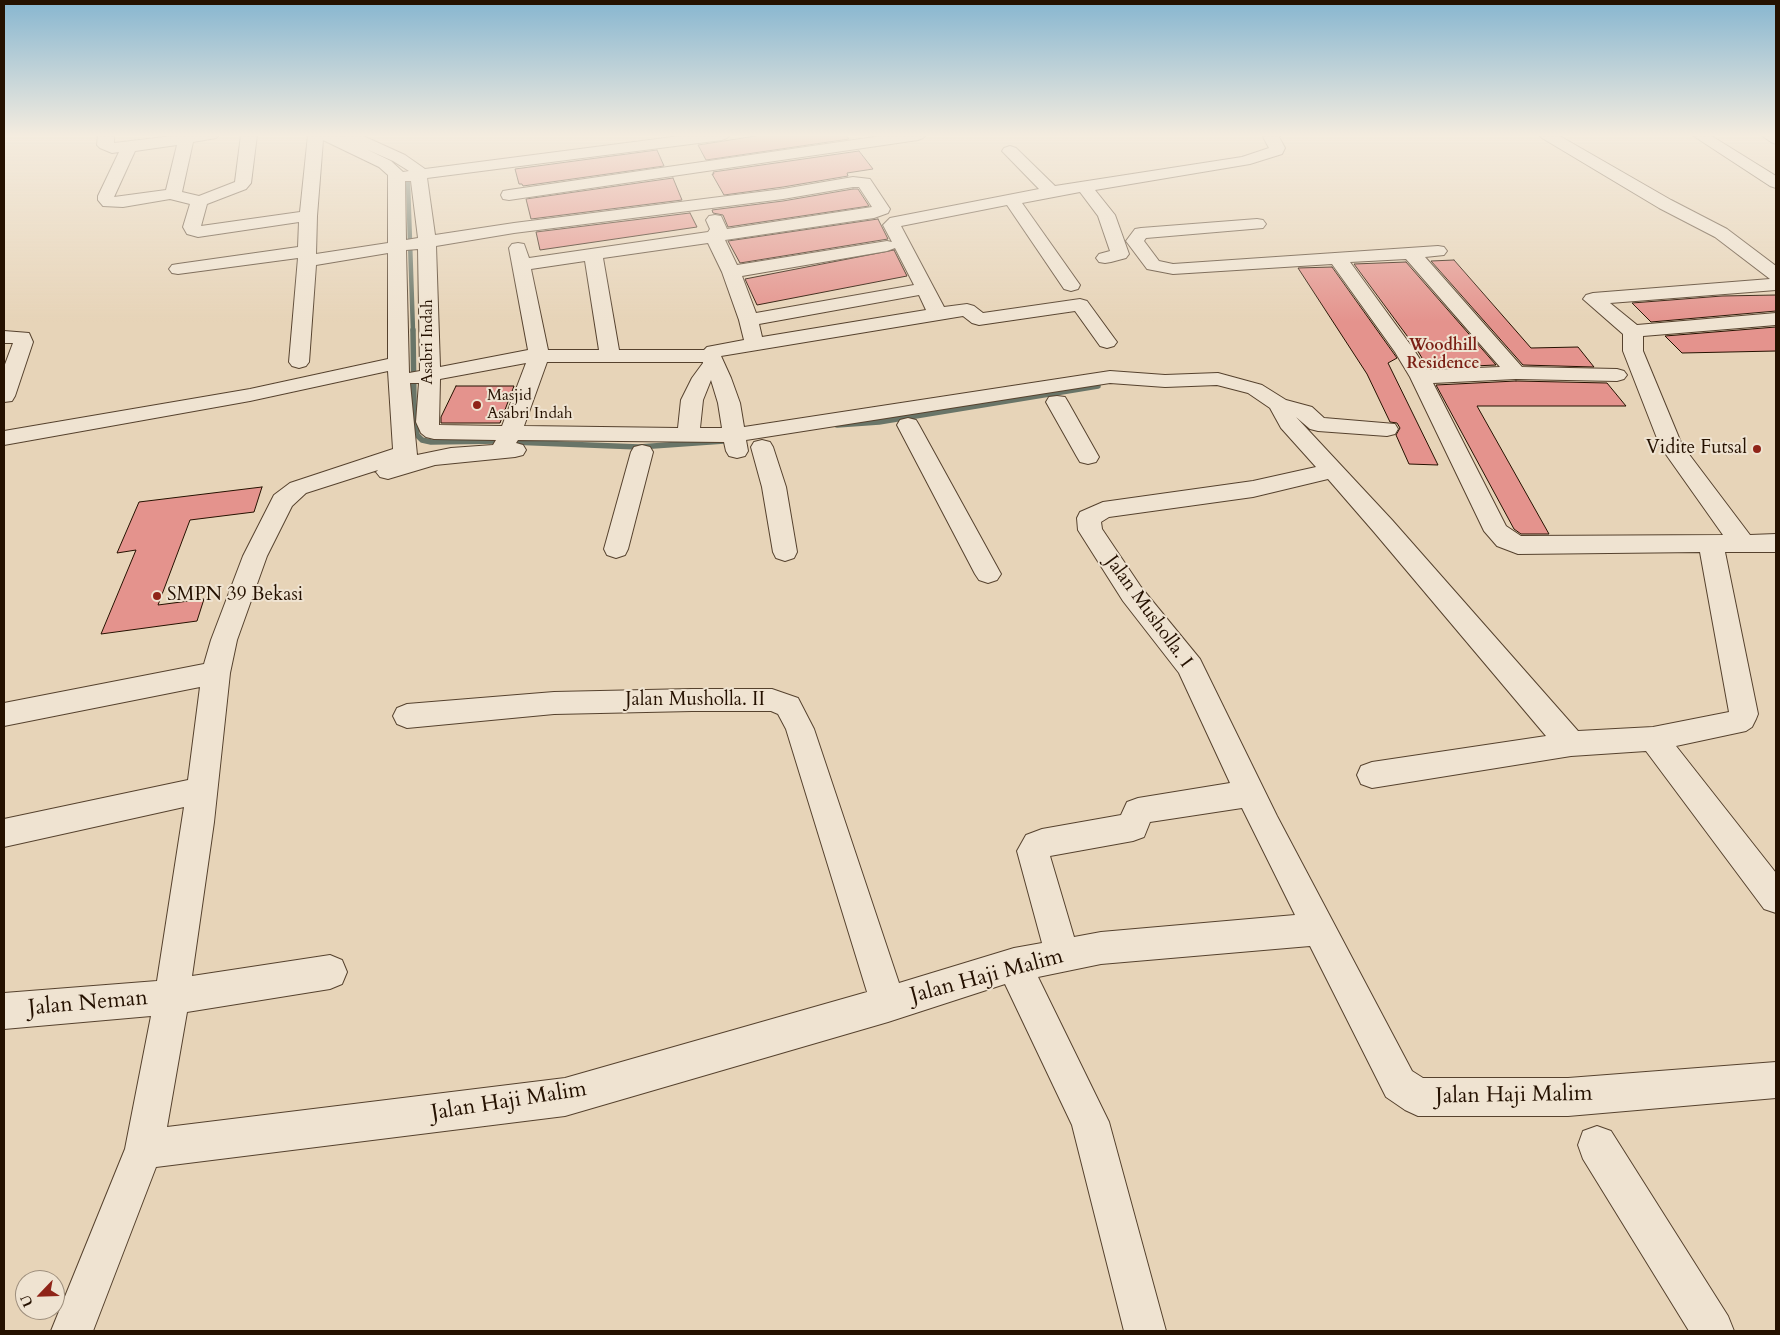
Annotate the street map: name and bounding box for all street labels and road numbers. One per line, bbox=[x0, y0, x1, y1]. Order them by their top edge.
street label: Asabri Indah bbox=[418, 299, 438, 385]
street label: Jalan Musholla. I bbox=[1100, 551, 1196, 673]
street label: Jalan Musholla. II bbox=[625, 690, 765, 712]
street label: Jalan Haji Malim bbox=[908, 944, 1066, 1010]
street label: Jalan Neman bbox=[27, 986, 149, 1022]
street label: Jalan Haji Malim bbox=[429, 1077, 589, 1127]
street label: Jalan Haji Malim bbox=[1435, 1081, 1593, 1111]

